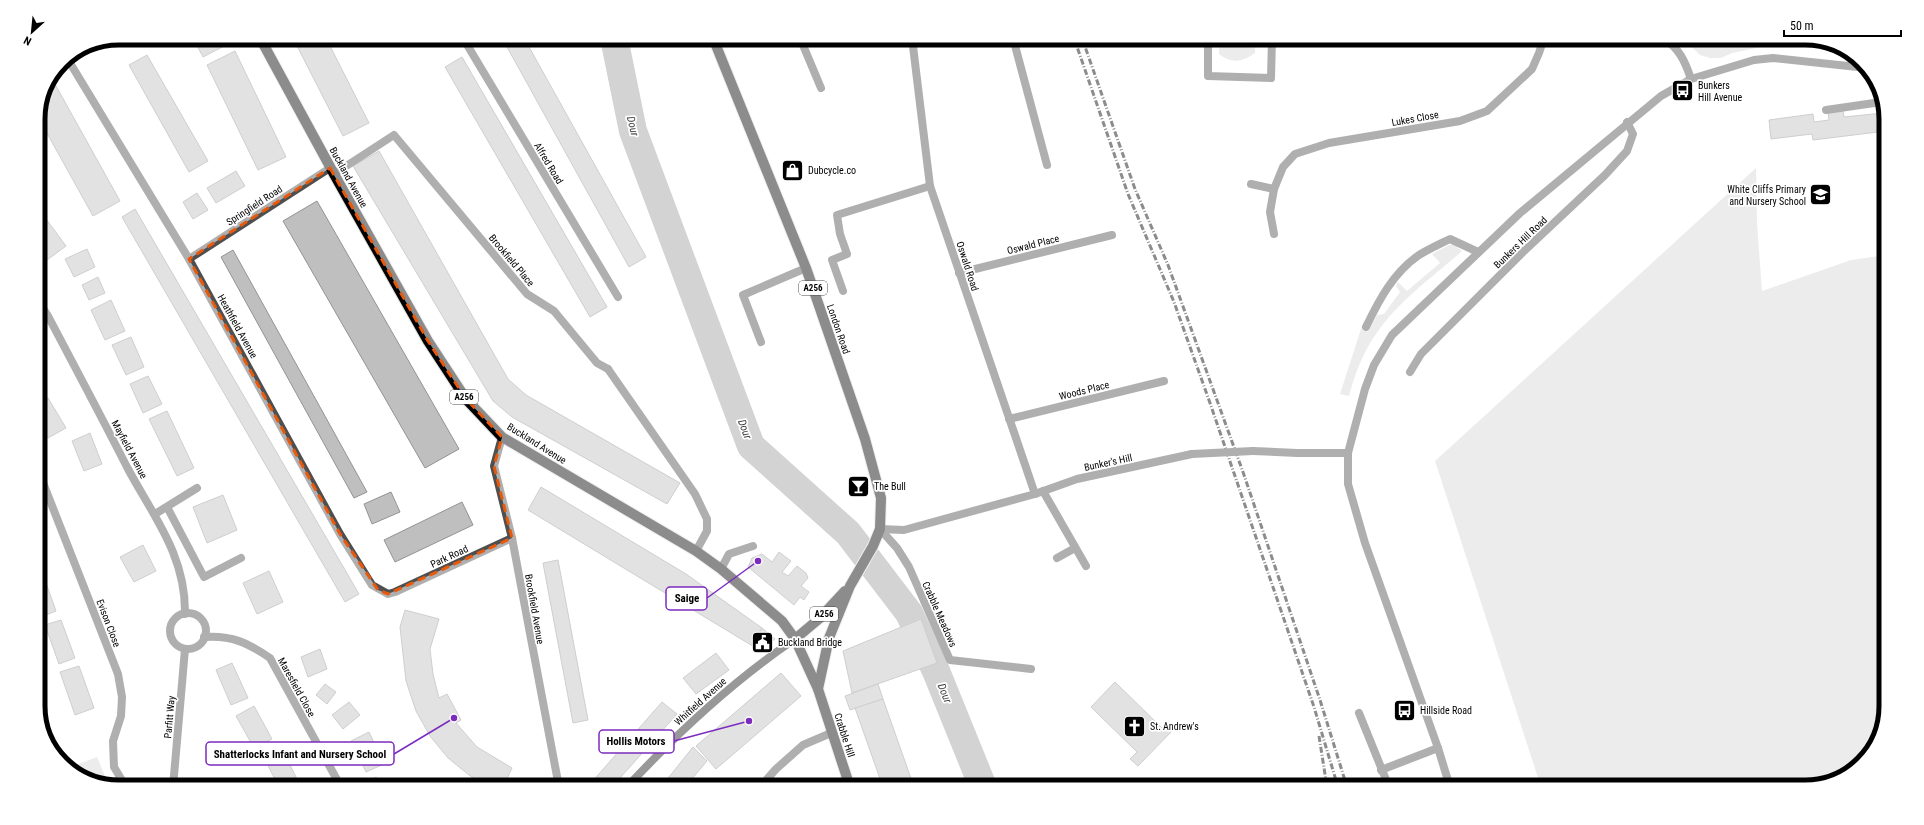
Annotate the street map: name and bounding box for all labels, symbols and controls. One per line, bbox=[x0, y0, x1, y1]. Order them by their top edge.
north arrow bbox=[12, 12, 52, 52]
scale bar bbox=[1784, 12, 1901, 38]
text: 50 m bbox=[1790, 19, 1814, 33]
text: N bbox=[22, 33, 34, 48]
bus stop icon: Bunkers Hill Avenue bbox=[1670, 78, 1696, 104]
place label: Bunkers Hill Avenue bbox=[1698, 80, 1742, 103]
street label: Lukes Close bbox=[1391, 109, 1440, 128]
water label: Dour bbox=[624, 115, 641, 138]
street label: Alfred Road bbox=[532, 141, 565, 186]
street label: Buckland Avenue bbox=[327, 145, 370, 210]
shop icon: Dubcycle.co bbox=[779, 157, 805, 183]
place label: Dubcycle.co bbox=[808, 165, 856, 176]
school or university icon: White Cliffs Primary and Nursery School bbox=[1808, 182, 1834, 208]
street label: Springfield Road bbox=[224, 183, 284, 228]
place label: White Cliffs Primary and Nursery School bbox=[1727, 184, 1806, 207]
street label: Bunkers Hill Road bbox=[1491, 214, 1549, 270]
street label: Brookfield Place bbox=[487, 232, 537, 289]
street label: Oswald Place bbox=[1006, 233, 1061, 256]
street label: Oswald Road bbox=[954, 240, 981, 292]
road number: A256 bbox=[799, 281, 827, 295]
street label: Heathfield Avenue bbox=[215, 292, 260, 360]
street label: London Road bbox=[825, 303, 852, 355]
street label: Woods Place bbox=[1058, 379, 1111, 402]
road number: A256 bbox=[450, 390, 478, 404]
street label: Mayfield Avenue bbox=[110, 418, 150, 481]
water label: Dour bbox=[735, 418, 754, 441]
street label: Buckland Avenue bbox=[505, 421, 568, 466]
street label: Bunker's Hill bbox=[1083, 452, 1133, 473]
bar icon: The Bull bbox=[846, 473, 872, 499]
place label: The Bull bbox=[874, 481, 906, 492]
street label: Park Road bbox=[429, 543, 470, 570]
street label: Brookfield Avenue bbox=[523, 573, 546, 645]
street label: Crabble Meadows bbox=[920, 580, 959, 649]
callout: Saige bbox=[666, 587, 707, 610]
text: Saige bbox=[675, 592, 699, 605]
street label: Evison Close bbox=[94, 598, 123, 649]
road number: A256 bbox=[810, 607, 838, 621]
public building icon: Buckland Bridge bbox=[749, 629, 775, 655]
place label: Buckland Bridge bbox=[778, 637, 842, 648]
street label: Maresfield Close bbox=[276, 656, 318, 719]
street label: Whitfield Avenue bbox=[672, 675, 729, 727]
water label: Dour bbox=[935, 682, 955, 706]
street label: Parfitt Way bbox=[162, 695, 177, 739]
bus stop icon: Hillside Road bbox=[1391, 697, 1417, 723]
place label: Hillside Road bbox=[1420, 705, 1472, 716]
street label: Crabble Hill bbox=[832, 712, 857, 759]
church icon: St. Andrew's bbox=[1121, 713, 1147, 739]
place label: St. Andrew's bbox=[1150, 721, 1199, 732]
callout: Hollis Motors bbox=[599, 730, 674, 753]
text: Hollis Motors bbox=[606, 735, 666, 748]
callout: Shatterlocks Infant and Nursery School bbox=[206, 742, 394, 765]
text: Shatterlocks Infant and Nursery School bbox=[214, 748, 387, 761]

